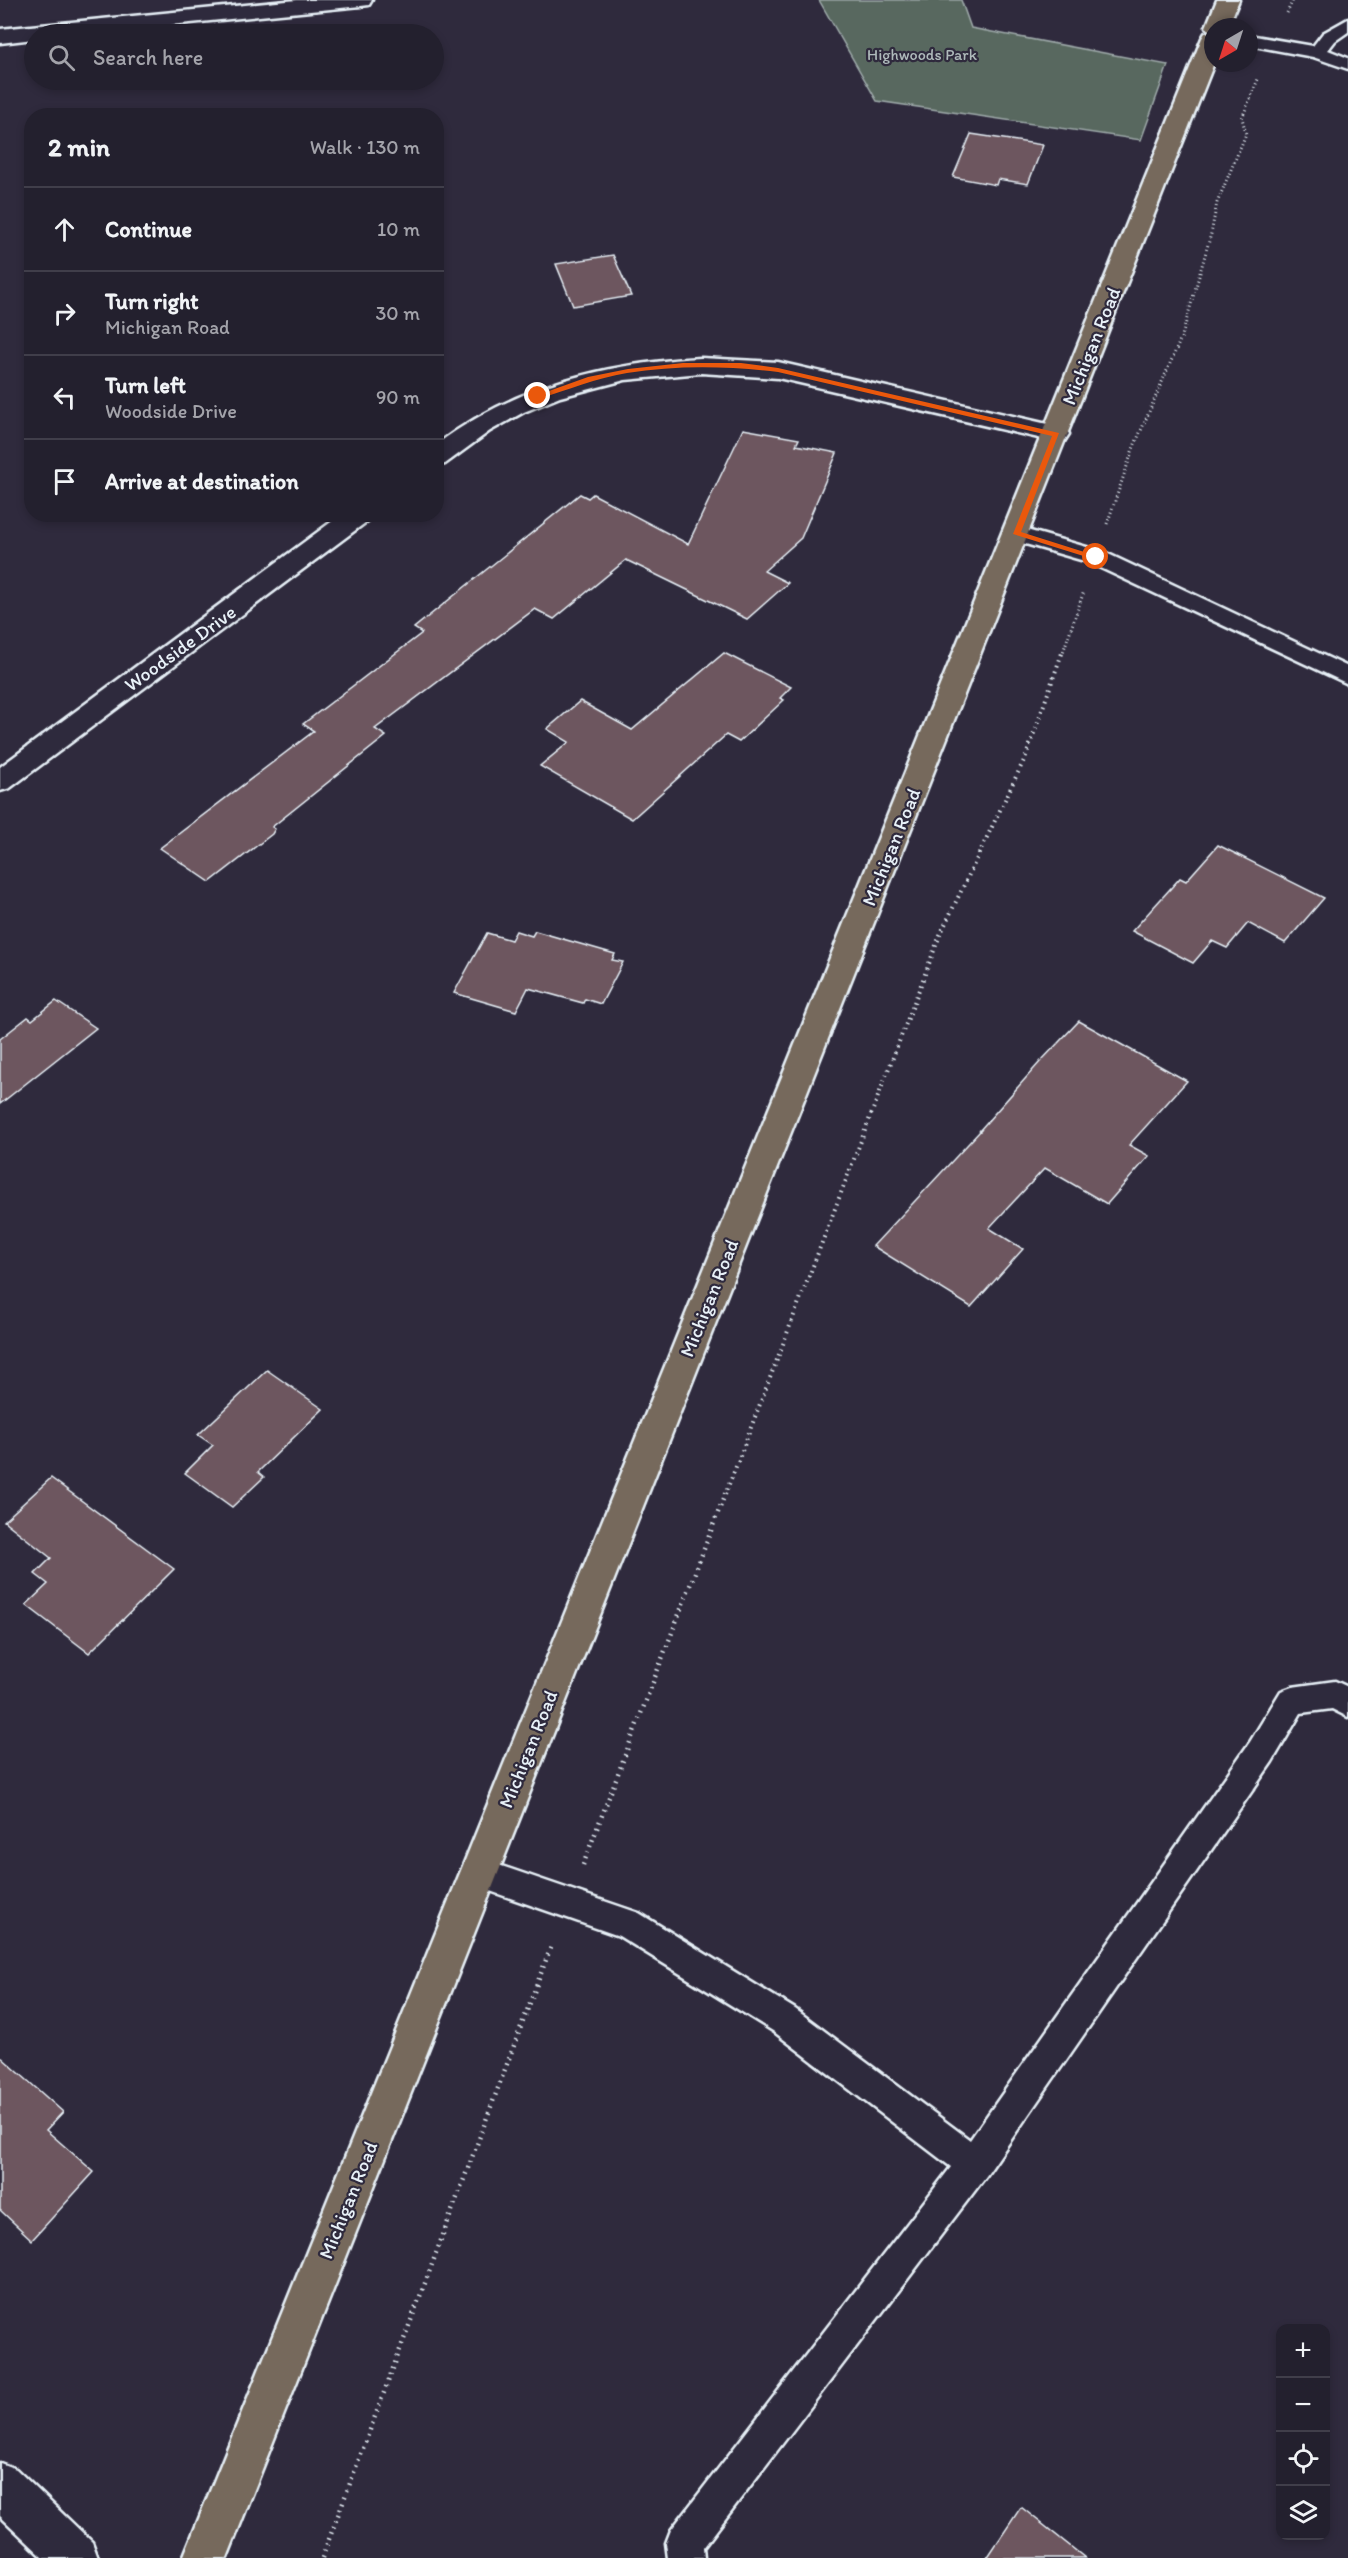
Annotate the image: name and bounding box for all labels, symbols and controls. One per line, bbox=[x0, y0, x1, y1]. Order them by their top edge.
north arrow bbox=[1204, 18, 1258, 72]
search box bbox=[24, 24, 444, 90]
icon: search bbox=[45, 41, 78, 74]
text: Search here bbox=[93, 44, 203, 71]
park label: Highwoods Park bbox=[867, 45, 978, 64]
text: 2 min bbox=[48, 131, 110, 163]
text: Walk · 130 m bbox=[310, 135, 420, 159]
icon: ahead bbox=[48, 213, 81, 246]
text: Continue bbox=[105, 216, 192, 243]
text: 10 m bbox=[377, 217, 420, 241]
street label: Michigan Road bbox=[1057, 283, 1126, 408]
text: Turn right bbox=[105, 288, 199, 315]
icon: right bbox=[48, 297, 81, 330]
text: 30 m bbox=[375, 301, 420, 325]
text: Michigan Road bbox=[105, 315, 230, 339]
text: Turn left bbox=[105, 372, 186, 399]
icon: left bbox=[48, 381, 81, 414]
route end bbox=[524, 382, 550, 408]
text: 90 m bbox=[376, 385, 420, 409]
text: Woodside Drive bbox=[105, 399, 237, 423]
icon: arrive bbox=[48, 465, 81, 498]
text: Arrive at destination bbox=[105, 468, 299, 495]
route start bbox=[1082, 543, 1108, 569]
street label: Woodside Drive bbox=[120, 600, 240, 696]
street label: Michigan Road bbox=[857, 784, 926, 909]
street label: Michigan Road bbox=[675, 1235, 744, 1360]
street label: Michigan Road bbox=[494, 1686, 563, 1811]
street label: Michigan Road bbox=[314, 2137, 383, 2262]
map controls bbox=[1276, 2324, 1330, 2540]
button: + bbox=[1276, 2324, 1330, 2378]
button: − bbox=[1276, 2378, 1330, 2432]
button: locate bbox=[1276, 2432, 1330, 2486]
button: layers bbox=[1276, 2486, 1330, 2540]

